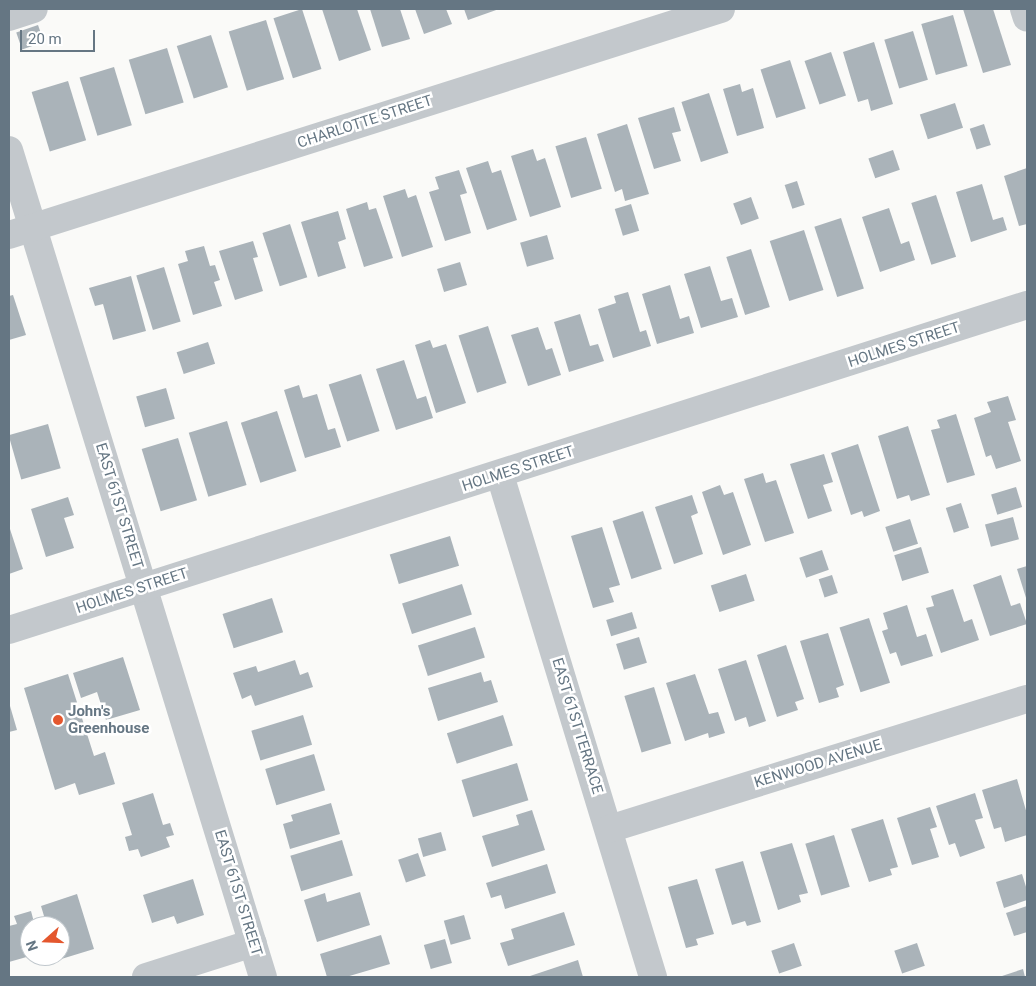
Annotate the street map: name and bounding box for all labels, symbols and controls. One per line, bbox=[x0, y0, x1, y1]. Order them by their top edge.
scale bar bbox=[22, 20, 98, 52]
text: 20 m bbox=[28, 30, 62, 48]
street label: CHARLOTTE STREET bbox=[295, 92, 435, 152]
street label: HOLMES STREET bbox=[846, 318, 962, 372]
street label: EAST 61ST STREET bbox=[91, 440, 147, 572]
street label: HOLMES STREET bbox=[460, 442, 576, 496]
street label: HOLMES STREET bbox=[74, 564, 190, 618]
street label: EAST 61ST TERRACE bbox=[548, 655, 606, 797]
place label: John's Greenhouse bbox=[68, 702, 149, 737]
marker: John's Greenhouse bbox=[52, 714, 64, 726]
street label: KENWOOD AVENUE bbox=[752, 736, 884, 792]
street label: EAST 61ST STREET bbox=[210, 827, 266, 959]
north arrow bbox=[20, 916, 70, 966]
text: N bbox=[23, 938, 41, 953]

